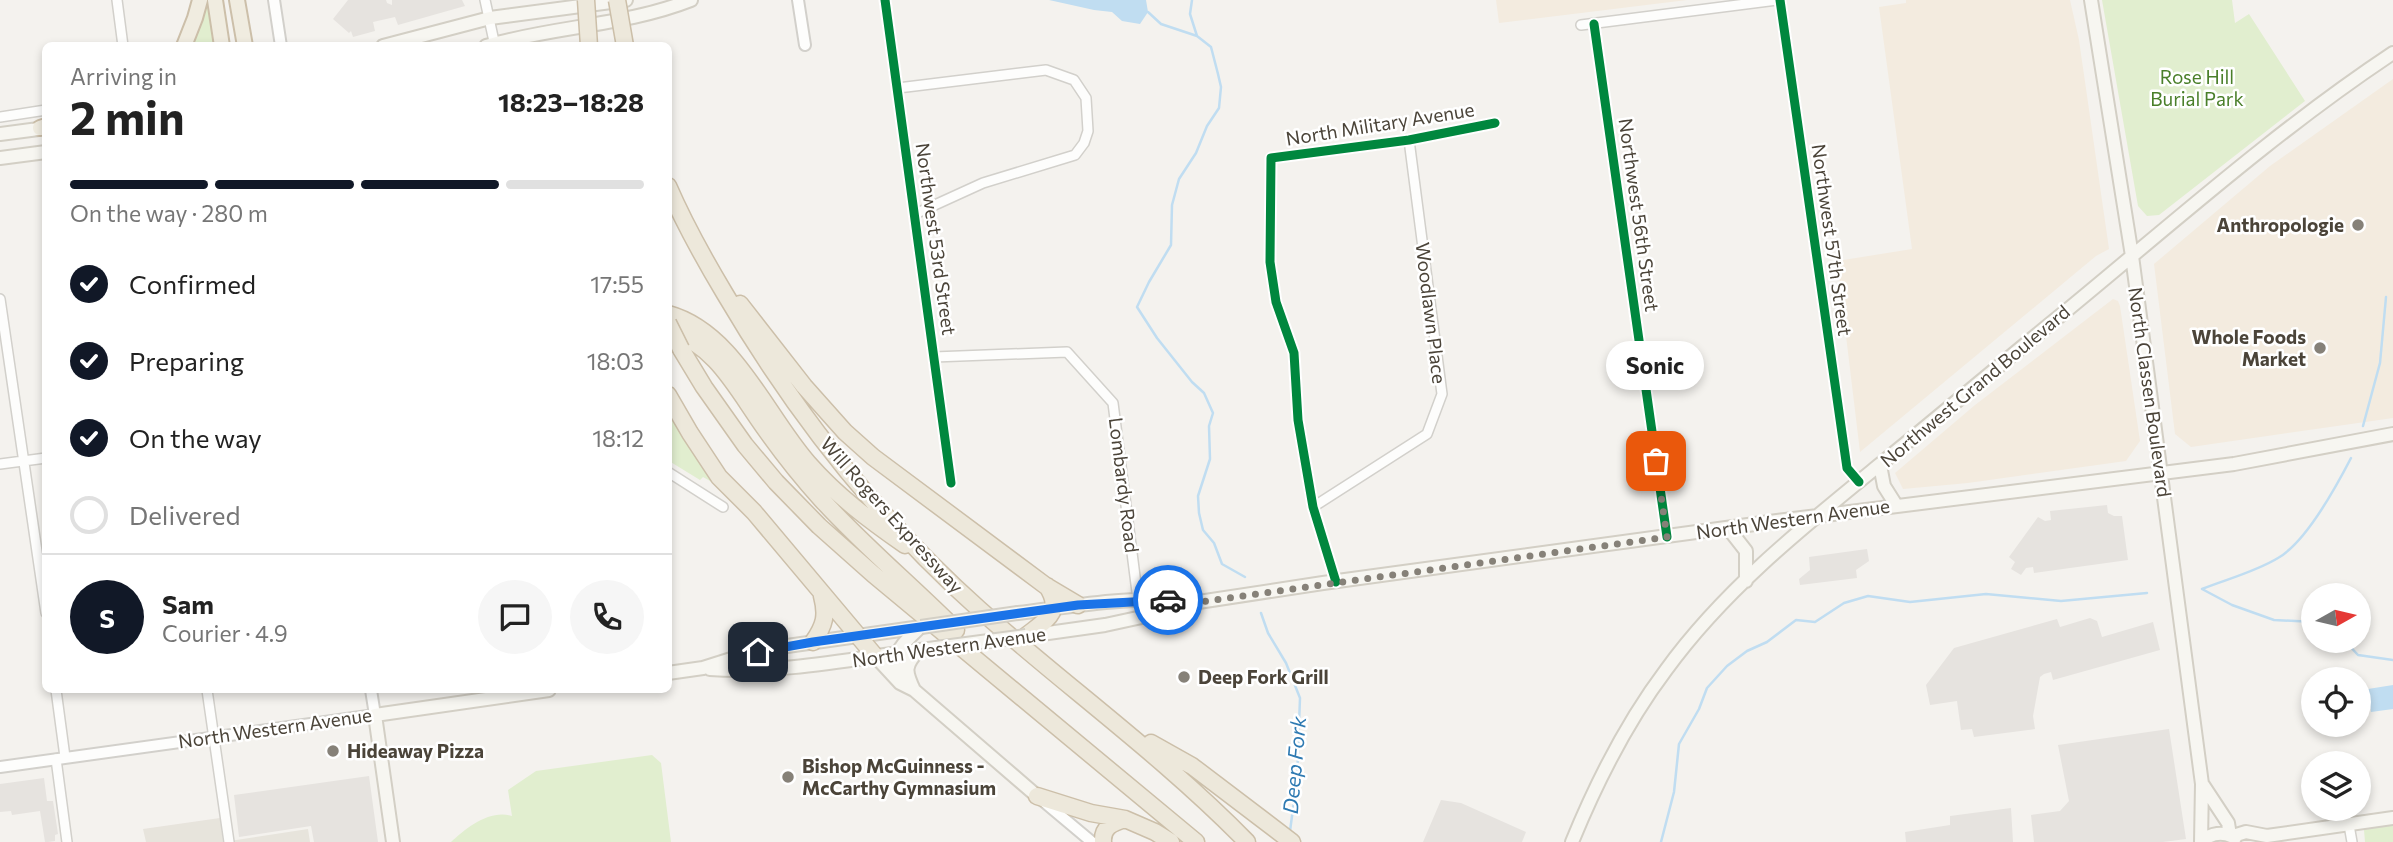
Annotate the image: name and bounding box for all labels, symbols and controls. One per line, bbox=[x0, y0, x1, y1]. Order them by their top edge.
text: Arriving in bbox=[70, 62, 177, 90]
park label: Rose Hill Burial Park bbox=[2150, 65, 2244, 110]
text: 18:23–18:28 bbox=[498, 86, 644, 117]
text: 2 min bbox=[70, 88, 185, 144]
street label: North Military Avenue bbox=[1284, 97, 1476, 150]
street label: Northwest 56th Street bbox=[1615, 117, 1664, 313]
street label: Northwest 53rd Street bbox=[912, 141, 961, 337]
street label: Northwest 57th Street bbox=[1808, 142, 1857, 338]
text: On the way · 280 m bbox=[70, 199, 268, 227]
place label: Anthropologie bbox=[2217, 213, 2344, 236]
marker: Anthropologie bbox=[2350, 217, 2366, 233]
street label: Woodlawn Place bbox=[1411, 241, 1452, 385]
icon: check bbox=[70, 265, 108, 303]
text: Confirmed bbox=[129, 268, 256, 299]
text: 17:55 bbox=[590, 270, 644, 298]
street label: North Classen Boulevard bbox=[2124, 285, 2177, 498]
street label: Northwest Grand Boulevard bbox=[1875, 300, 2074, 472]
place label: Whole Foods Market bbox=[2192, 325, 2306, 370]
marker: Whole Foods Market bbox=[2312, 340, 2328, 356]
icon: check bbox=[70, 342, 108, 380]
callout: Sonic bbox=[1607, 342, 1705, 391]
text: Preparing bbox=[129, 345, 244, 376]
text: 18:03 bbox=[587, 347, 644, 375]
text: Sonic bbox=[1626, 351, 1684, 379]
street label: Lombardy Road bbox=[1105, 416, 1144, 554]
icon: check bbox=[70, 419, 108, 457]
text: On the way bbox=[129, 422, 262, 453]
text: 18:12 bbox=[592, 424, 644, 452]
pin bbox=[1626, 431, 1686, 491]
street label: Will Rogers Expressway bbox=[816, 432, 969, 598]
icon: bag bbox=[1637, 442, 1675, 480]
street label: North Western Avenue bbox=[1695, 494, 1891, 543]
text: Delivered bbox=[129, 499, 240, 530]
courier bbox=[1133, 565, 1203, 635]
button: chat bbox=[478, 580, 552, 654]
button: phone bbox=[570, 580, 644, 654]
icon: car bbox=[1149, 581, 1187, 619]
north arrow bbox=[2301, 583, 2371, 653]
map controls bbox=[2301, 583, 2371, 821]
text: Sam bbox=[162, 588, 214, 619]
text: S bbox=[99, 602, 115, 633]
text: Courier · 4.9 bbox=[162, 619, 288, 647]
pin bbox=[728, 622, 788, 682]
street label: North Western Avenue bbox=[851, 622, 1047, 671]
icon: home bbox=[739, 633, 777, 671]
place label: Deep Fork Grill bbox=[1198, 665, 1329, 688]
button: locate bbox=[2301, 667, 2371, 737]
marker: Deep Fork Grill bbox=[1176, 669, 1192, 685]
street label: North Western Avenue bbox=[177, 703, 373, 752]
water label: Deep Fork bbox=[1277, 714, 1310, 815]
place label: Hideaway Pizza bbox=[347, 739, 484, 762]
marker: Hideaway Pizza bbox=[325, 743, 341, 759]
button: layers bbox=[2301, 751, 2371, 821]
place label: Bishop McGuinness - McCarthy Gymnasium bbox=[802, 754, 996, 799]
marker: Bishop McGuinness - McCarthy Gymnasium bbox=[780, 769, 796, 785]

